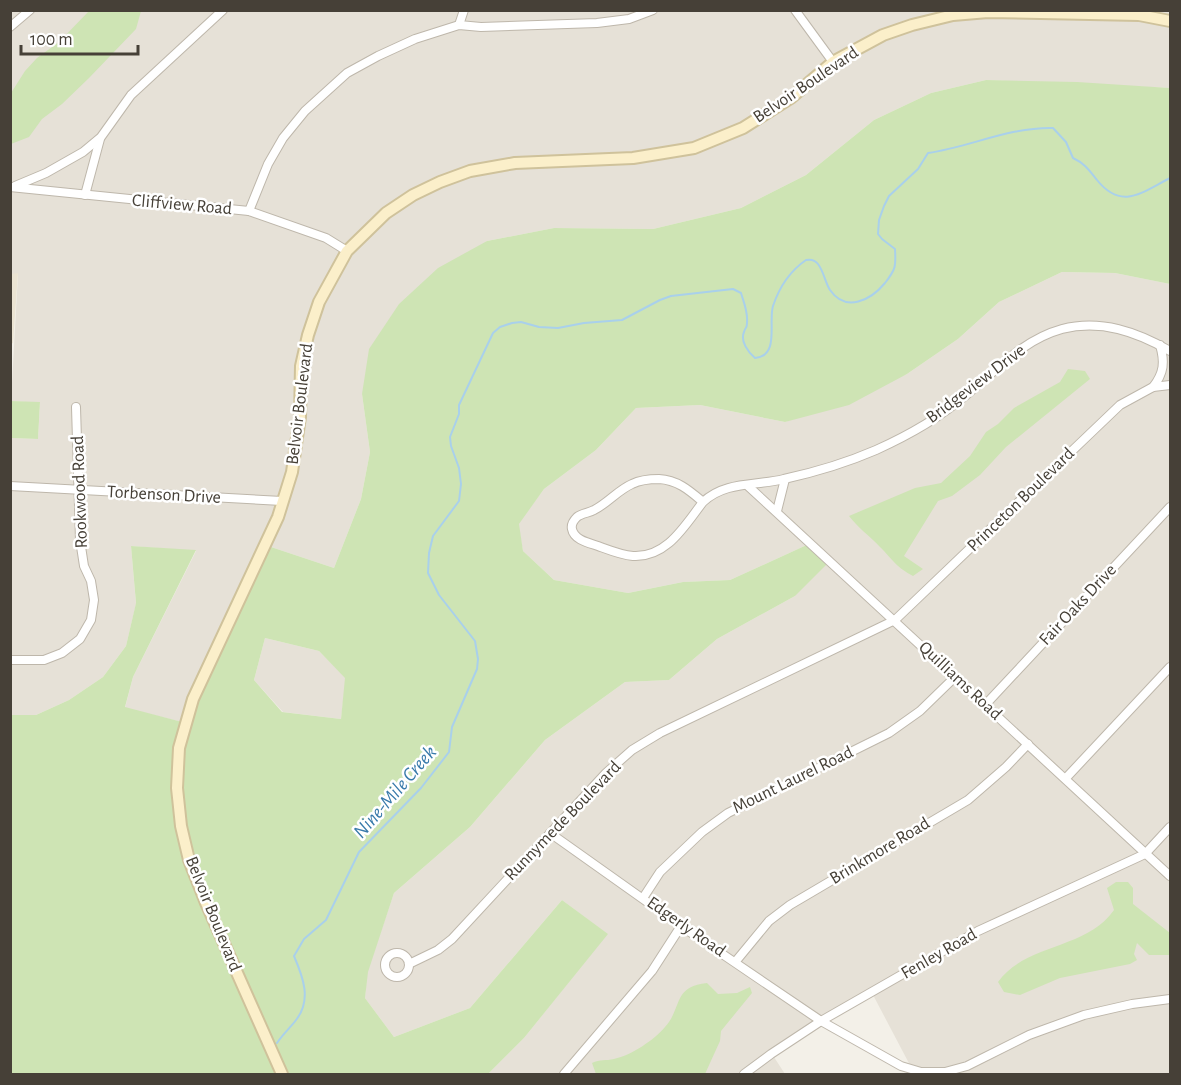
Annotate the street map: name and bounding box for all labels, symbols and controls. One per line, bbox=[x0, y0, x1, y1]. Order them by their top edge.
scale bar bbox=[21, 18, 138, 56]
text: 100 m bbox=[30, 31, 73, 49]
street label: Belvoir Boulevard bbox=[750, 43, 862, 127]
street label: Cliffview Road bbox=[131, 192, 233, 218]
street label: Bridgeview Drive bbox=[923, 341, 1029, 427]
street label: Belvoir Boulevard bbox=[284, 342, 316, 466]
street label: Rookwood Road bbox=[69, 435, 91, 549]
street label: Princeton Boulevard bbox=[964, 445, 1078, 555]
street label: Torbenson Drive bbox=[107, 483, 221, 507]
street label: Fair Oaks Drive bbox=[1036, 561, 1120, 649]
street label: Quilliams Road bbox=[915, 638, 1005, 724]
water label: Nine-Mile Creek bbox=[350, 742, 440, 842]
street label: Mount Laurel Road bbox=[730, 743, 856, 817]
street label: Runnymede Boulevard bbox=[501, 758, 625, 884]
street label: Brinkmore Road bbox=[827, 814, 933, 888]
street label: Belvoir Boulevard bbox=[182, 854, 244, 974]
street label: Edgerly Road bbox=[643, 893, 729, 961]
street label: Fenley Road bbox=[898, 925, 980, 983]

